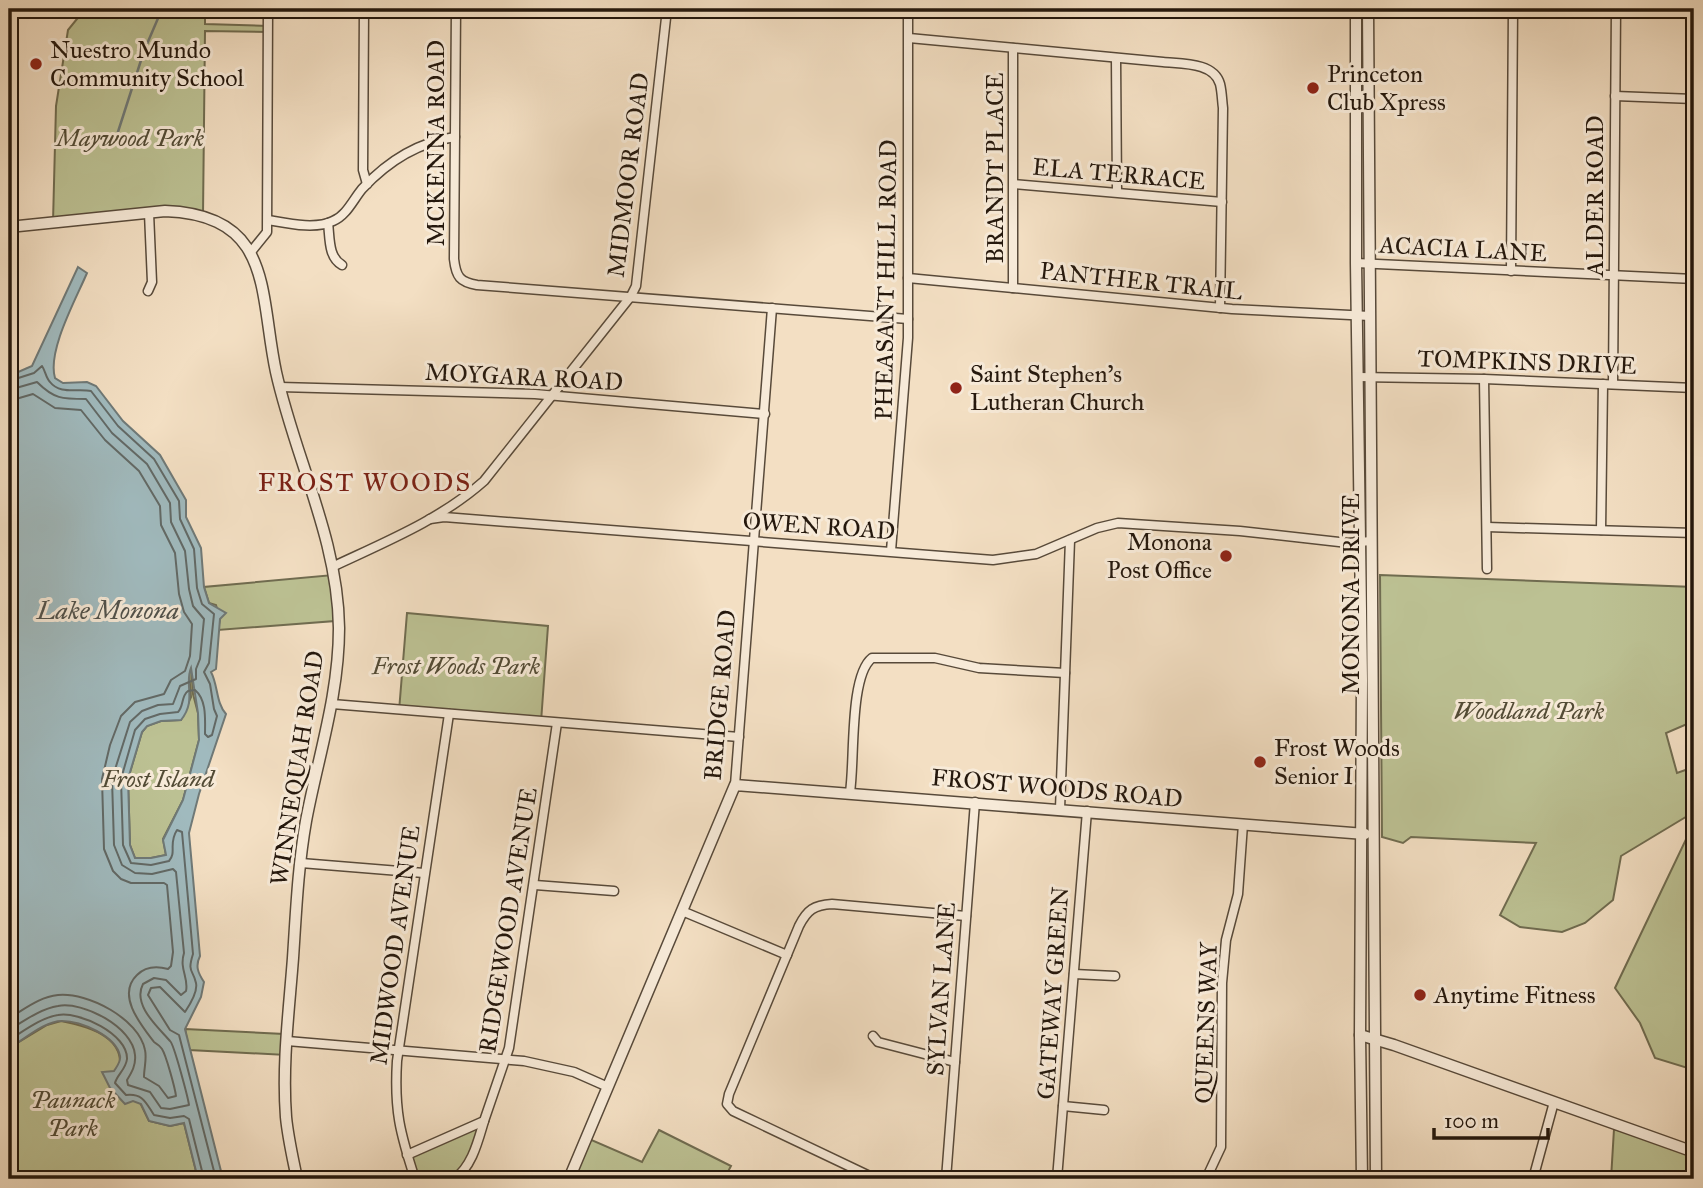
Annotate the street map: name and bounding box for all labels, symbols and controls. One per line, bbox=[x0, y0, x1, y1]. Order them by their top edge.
place label: Nuestro Mundo Community School bbox=[50, 35, 245, 93]
street label: MCKENNA ROAD bbox=[421, 40, 451, 246]
marker: Nuestro Mundo Community School bbox=[28, 56, 44, 72]
place label: Princeton Club Xpress bbox=[1327, 59, 1446, 117]
street label: MIDMOOR ROAD bbox=[601, 71, 655, 279]
street label: BRANDT PLACE bbox=[980, 72, 1010, 264]
marker: Princeton Club Xpress bbox=[1305, 80, 1321, 96]
street label: ALDER ROAD bbox=[1580, 115, 1610, 278]
park label: Maywood Park bbox=[54, 123, 204, 153]
street label: PHEASANT HILL ROAD bbox=[869, 139, 903, 421]
street label: ELA TERRACE bbox=[1031, 151, 1207, 197]
street label: ACACIA LANE bbox=[1377, 230, 1548, 268]
street label: PANTHER TRAIL bbox=[1038, 255, 1244, 307]
street label: TOMPKINS DRIVE bbox=[1417, 343, 1637, 381]
street label: MOYGARA ROAD bbox=[424, 357, 624, 397]
place label: Saint Stephen's Lutheran Church bbox=[970, 359, 1144, 417]
marker: Saint Stephen's Lutheran Church bbox=[948, 380, 964, 396]
district label: FROST WOODS bbox=[258, 466, 472, 498]
street label: MONONA DRIVE bbox=[1336, 493, 1366, 695]
street label: OWEN ROAD bbox=[742, 506, 896, 546]
place label: Monona Post Office bbox=[1107, 527, 1213, 585]
marker: Monona Post Office bbox=[1218, 548, 1234, 564]
water label: Lake Monona bbox=[36, 594, 179, 626]
street label: BRIDGE ROAD bbox=[698, 608, 742, 782]
street label: WINNEQUAH ROAD bbox=[264, 648, 330, 888]
park label: Frost Woods Park bbox=[371, 651, 541, 681]
park label: Woodland Park bbox=[1454, 696, 1605, 726]
place label: Frost Woods Senior I bbox=[1274, 733, 1400, 791]
marker: Frost Woods Senior I bbox=[1252, 754, 1268, 770]
street label: FROST WOODS ROAD bbox=[930, 762, 1184, 814]
park label: Frost Island bbox=[101, 764, 216, 794]
street label: RIDGEWOOD AVENUE bbox=[472, 785, 544, 1055]
street label: MIDWOOD AVENUE bbox=[363, 823, 427, 1067]
street label: GATEWAY GREEN bbox=[1031, 886, 1075, 1100]
street label: SYLVAN LANE bbox=[920, 901, 962, 1077]
street label: QUEENS WAY bbox=[1188, 941, 1224, 1104]
place label: Anytime Fitness bbox=[1433, 980, 1595, 1010]
marker: Anytime Fitness bbox=[1412, 987, 1428, 1003]
park label: Paunack Park bbox=[30, 1085, 116, 1143]
scale bar bbox=[1434, 1097, 1547, 1141]
text: 100 m bbox=[1444, 1108, 1499, 1134]

